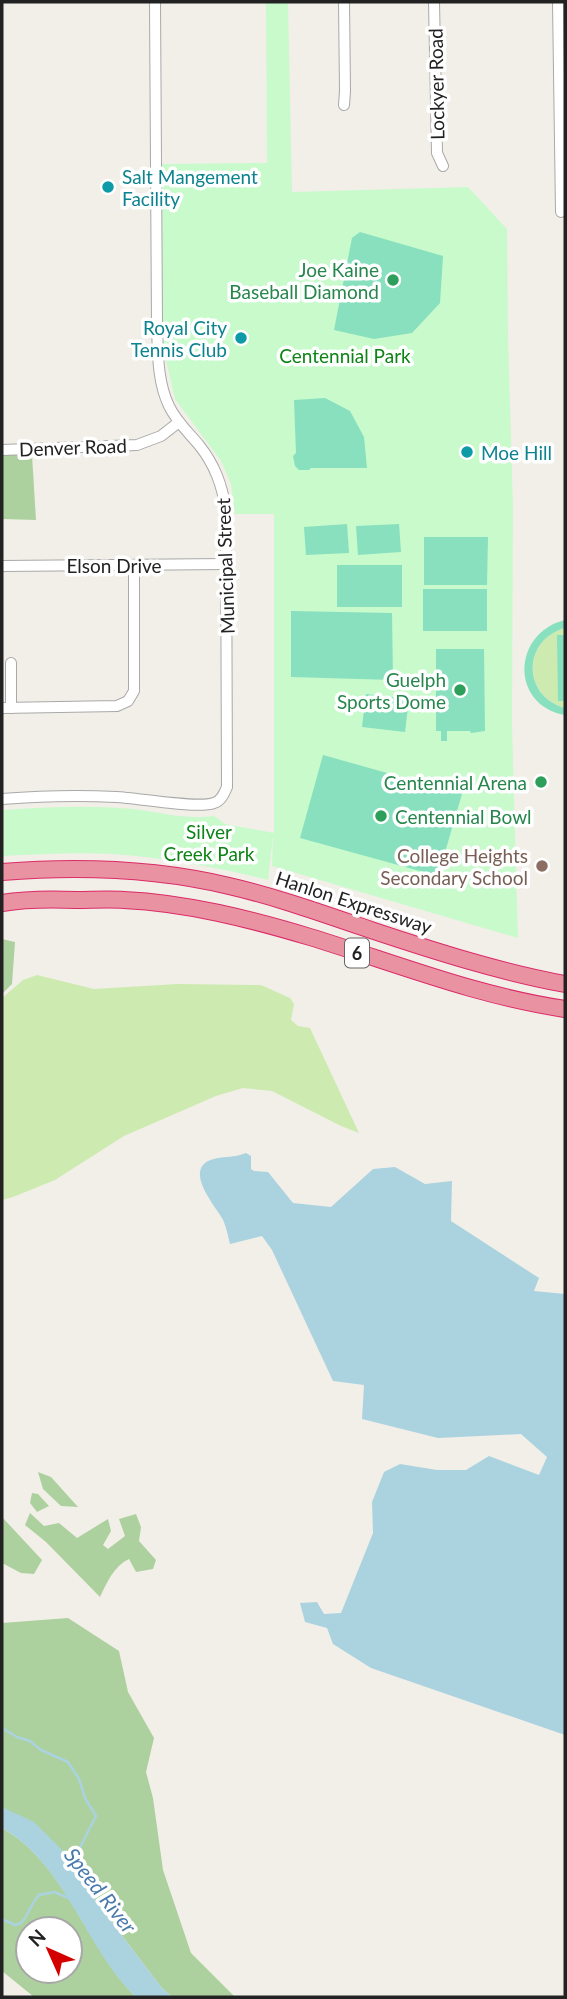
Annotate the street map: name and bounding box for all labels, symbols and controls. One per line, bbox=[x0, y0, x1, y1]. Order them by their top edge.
street label: Lockyer Road bbox=[424, 28, 448, 140]
place label: Salt Mangement Facility bbox=[122, 165, 258, 210]
marker: Salt Mangement Facility bbox=[100, 179, 116, 195]
place label: Joe Kaine Baseball Diamond bbox=[229, 258, 379, 303]
marker: Joe Kaine Baseball Diamond bbox=[385, 272, 401, 288]
place label: Royal City Tennis Club bbox=[131, 316, 227, 361]
marker: Royal City Tennis Club bbox=[233, 330, 249, 346]
park label: Centennial Park bbox=[279, 344, 411, 367]
street label: Denver Road bbox=[19, 434, 127, 460]
place label: Moe Hill bbox=[481, 441, 552, 464]
marker: Moe Hill bbox=[459, 444, 475, 460]
street label: Municipal Street bbox=[211, 497, 239, 635]
street label: Elson Drive bbox=[66, 554, 162, 577]
place label: Guelph Sports Dome bbox=[337, 668, 446, 713]
marker: Guelph Sports Dome bbox=[452, 682, 468, 698]
place label: Centennial Arena bbox=[384, 771, 527, 794]
marker: Centennial Arena bbox=[533, 774, 549, 790]
place label: Centennial Bowl bbox=[395, 805, 532, 828]
marker: Centennial Bowl bbox=[373, 808, 389, 824]
park label: Silver Creek Park bbox=[164, 820, 255, 865]
place label: College Heights Secondary School bbox=[380, 844, 528, 889]
marker: College Heights Secondary School bbox=[534, 858, 550, 874]
street label: Hanlon Expressway bbox=[273, 866, 435, 938]
road number: 6 bbox=[345, 938, 369, 968]
water label: Speed River bbox=[60, 1842, 143, 1938]
north arrow bbox=[14, 1915, 84, 1985]
text: N bbox=[23, 1924, 50, 1951]

